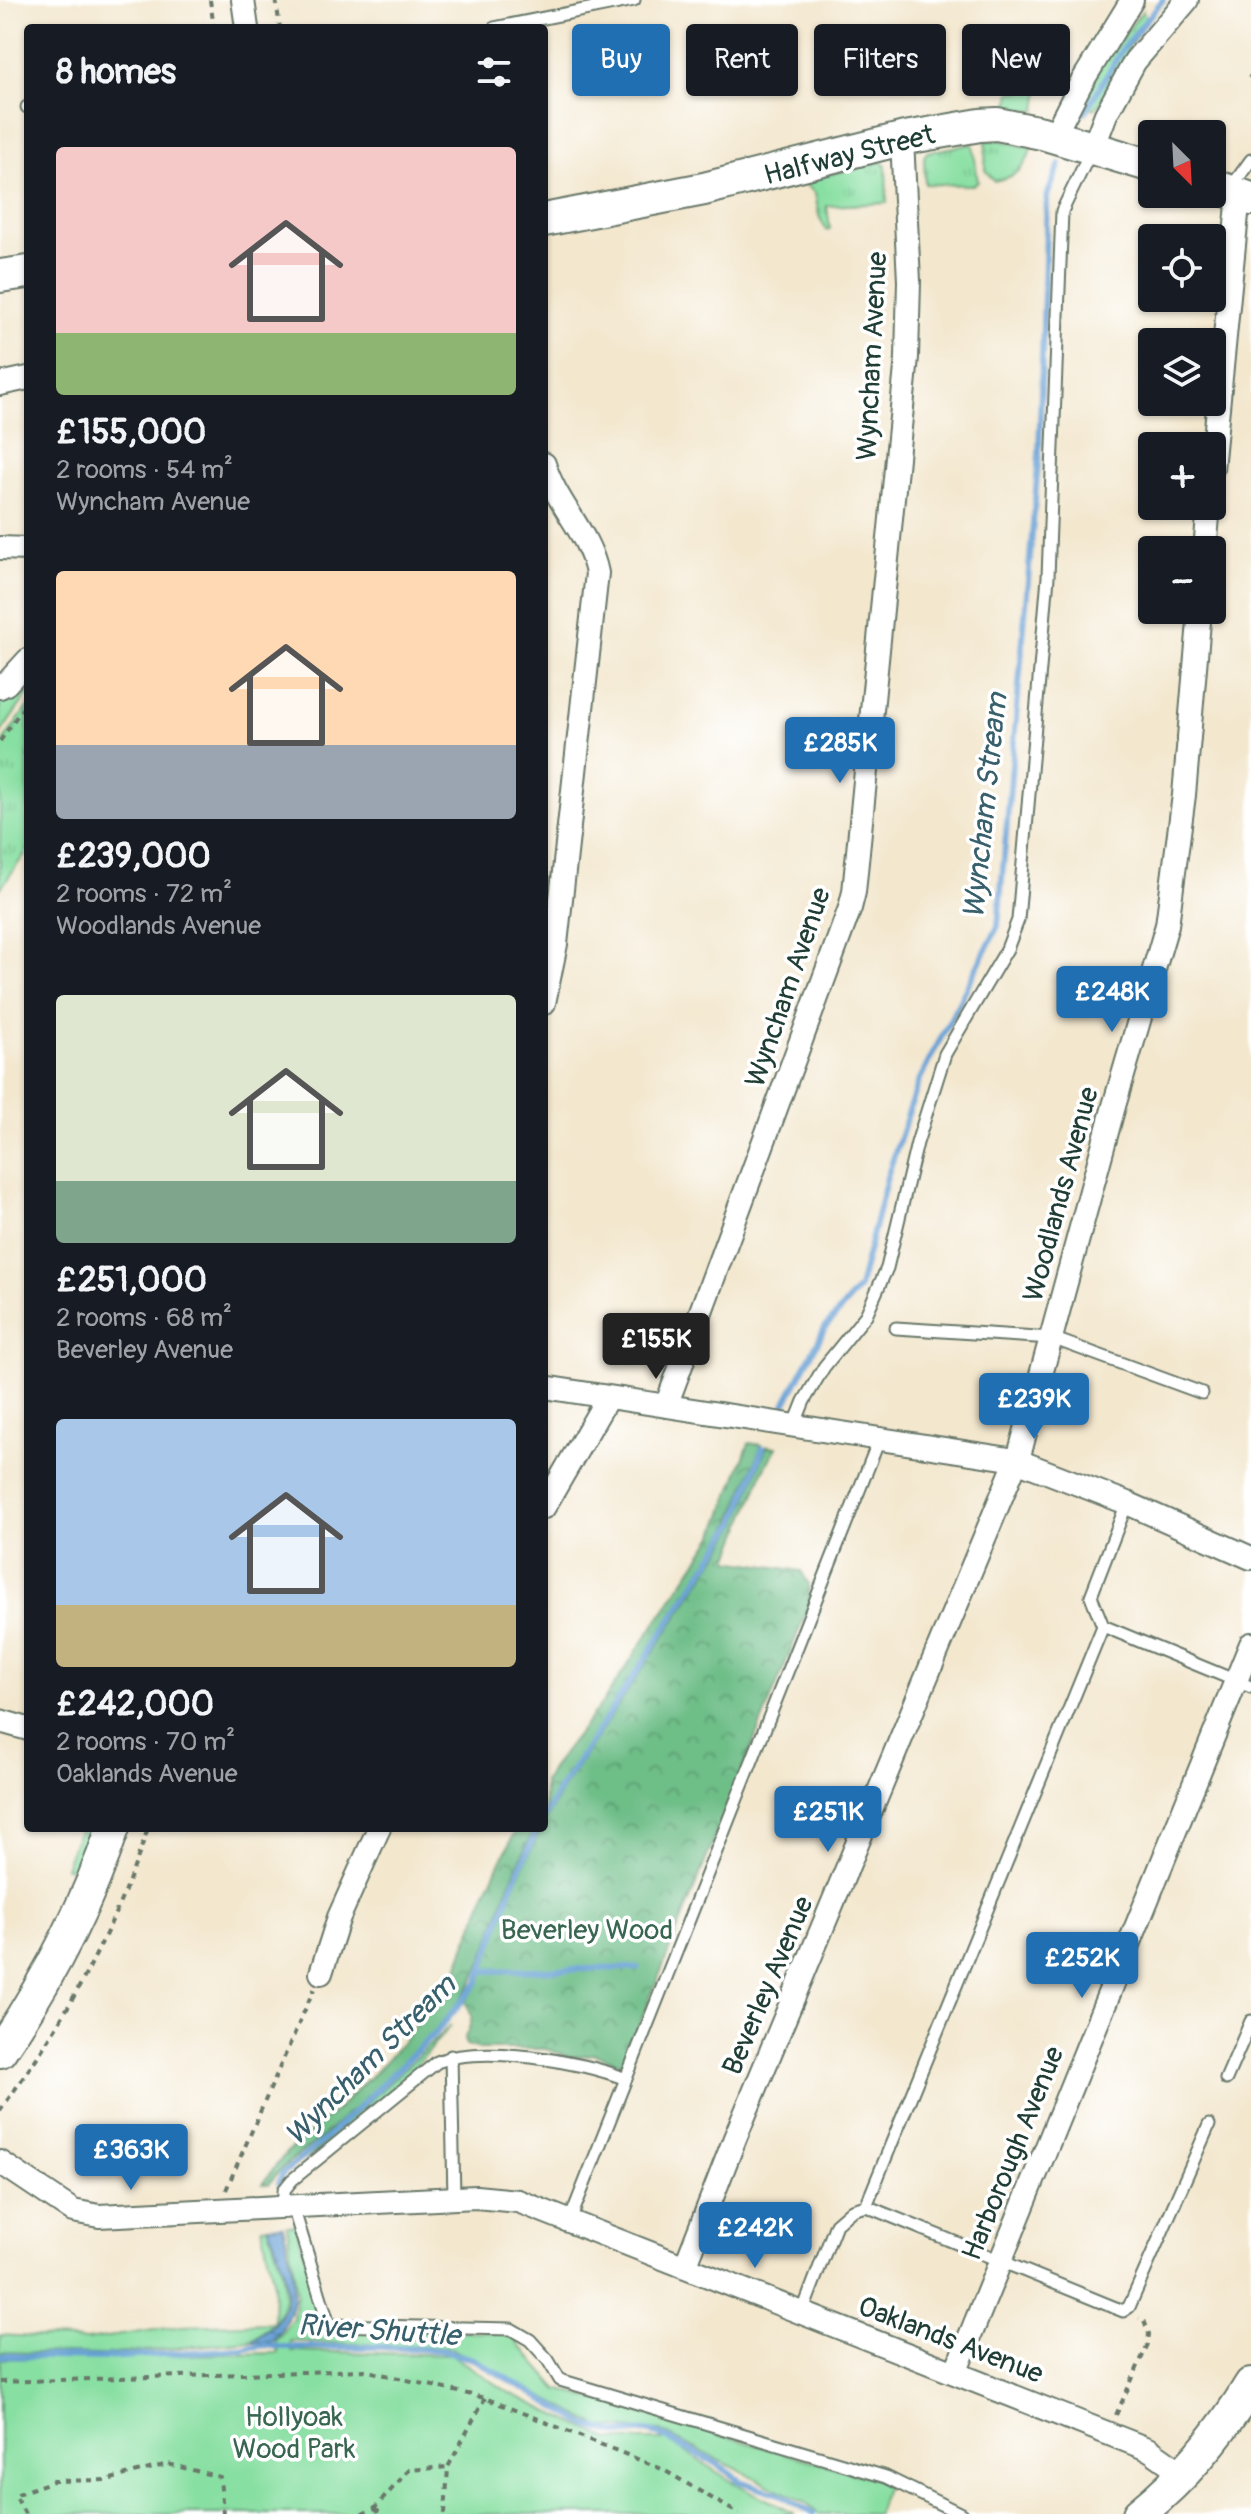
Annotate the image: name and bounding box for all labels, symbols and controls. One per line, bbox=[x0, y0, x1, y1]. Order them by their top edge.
chip: Buy bbox=[572, 24, 670, 96]
chip: Rent bbox=[686, 24, 798, 96]
chip: Filters bbox=[814, 24, 946, 96]
chip: New bbox=[962, 24, 1070, 96]
icon: filters bbox=[472, 50, 516, 94]
text: 8 homes bbox=[56, 51, 176, 94]
street label: Halfway Street bbox=[760, 117, 939, 194]
north arrow bbox=[1138, 120, 1226, 208]
map controls bbox=[1138, 120, 1226, 624]
icon: home bbox=[214, 199, 358, 343]
button: locate bbox=[1138, 224, 1226, 312]
street label: Wyncham Avenue bbox=[850, 251, 895, 461]
button: layers bbox=[1138, 328, 1226, 416]
text: £155,000 bbox=[56, 411, 206, 454]
button: + bbox=[1138, 432, 1226, 520]
text: 2 rooms · 54 m² bbox=[56, 454, 233, 486]
text: Wyncham Avenue bbox=[56, 486, 250, 518]
button: − bbox=[1138, 536, 1226, 624]
icon: home bbox=[214, 623, 358, 767]
water label: Wyncham Stream bbox=[955, 689, 1016, 921]
pin: £285K bbox=[784, 717, 896, 785]
text: £285K bbox=[803, 727, 877, 759]
text: £239,000 bbox=[56, 835, 211, 878]
text: 2 rooms · 72 m² bbox=[56, 878, 232, 910]
street label: Wyncham Avenue bbox=[738, 883, 839, 1092]
text: Woodlands Avenue bbox=[56, 910, 261, 942]
pin: £248K bbox=[1056, 966, 1168, 1034]
text: £248K bbox=[1074, 976, 1150, 1008]
icon: home bbox=[214, 1047, 358, 1191]
street label: Woodlands Avenue bbox=[1016, 1083, 1107, 1306]
text: £251,000 bbox=[56, 1259, 207, 1302]
text: 2 rooms · 68 m² bbox=[56, 1302, 232, 1334]
pin: £155K bbox=[600, 1313, 712, 1381]
text: £155K bbox=[621, 1323, 691, 1355]
text: Beverley Avenue bbox=[56, 1334, 233, 1366]
pin: £239K bbox=[978, 1373, 1090, 1441]
text: £239K bbox=[997, 1383, 1071, 1415]
icon: home bbox=[214, 1471, 358, 1615]
text: £242,000 bbox=[56, 1683, 214, 1726]
text: 2 rooms · 70 m² bbox=[56, 1726, 235, 1758]
text: Oaklands Avenue bbox=[56, 1758, 238, 1790]
pin: £251K bbox=[772, 1786, 884, 1854]
text: £251K bbox=[792, 1796, 864, 1828]
street label: Beverley Avenue bbox=[715, 1891, 822, 2080]
park label: Beverley Wood bbox=[501, 1913, 673, 1948]
pin: £252K bbox=[1026, 1932, 1138, 2000]
text: £252K bbox=[1044, 1942, 1120, 1974]
water label: Wyncham Stream bbox=[277, 1965, 465, 2154]
street label: Harborough Avenue bbox=[955, 2041, 1072, 2266]
pin: £363K bbox=[75, 2124, 187, 2192]
text: £363K bbox=[93, 2134, 169, 2166]
pin: £242K bbox=[699, 2202, 811, 2270]
text: £242K bbox=[717, 2212, 793, 2244]
street label: Oaklands Avenue bbox=[853, 2289, 1048, 2392]
water label: River Shuttle bbox=[297, 2306, 464, 2355]
park label: Hollyoak Wood Park bbox=[233, 2400, 356, 2467]

